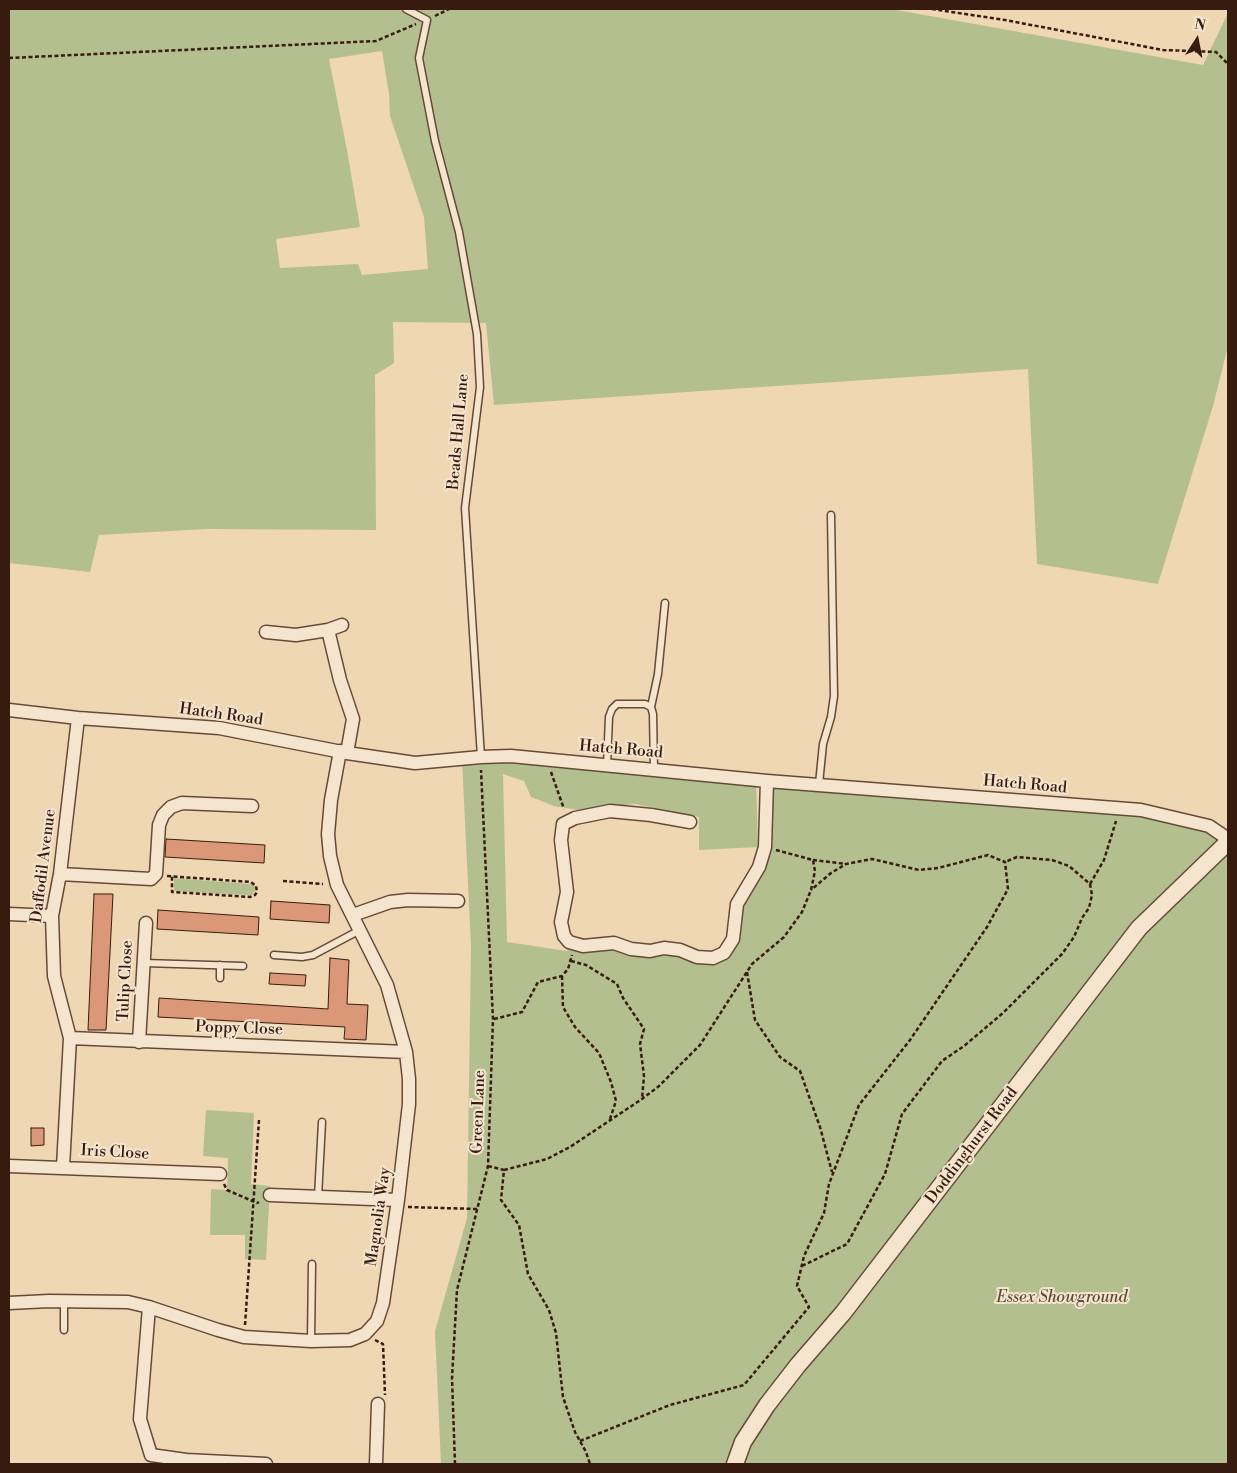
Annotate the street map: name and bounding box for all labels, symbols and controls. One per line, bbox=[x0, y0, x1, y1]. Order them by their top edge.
north arrow bbox=[1172, 15, 1222, 65]
text: N bbox=[1193, 15, 1207, 35]
street label: Beads Hall Lane bbox=[444, 373, 474, 491]
street label: Hatch Road bbox=[178, 700, 264, 730]
street label: Hatch Road bbox=[578, 737, 664, 763]
street label: Hatch Road bbox=[982, 772, 1068, 798]
street label: Daffodil Avenue bbox=[27, 808, 61, 924]
street label: Tulip Close bbox=[114, 940, 138, 1022]
street label: Poppy Close bbox=[195, 1018, 283, 1040]
street label: Green Lane bbox=[468, 1070, 490, 1154]
street label: Doddinghurst Road bbox=[922, 1084, 1022, 1208]
street label: Iris Close bbox=[80, 1142, 150, 1164]
street label: Magnolia Way bbox=[363, 1166, 395, 1268]
park label: Essex Showground bbox=[996, 1288, 1128, 1308]

